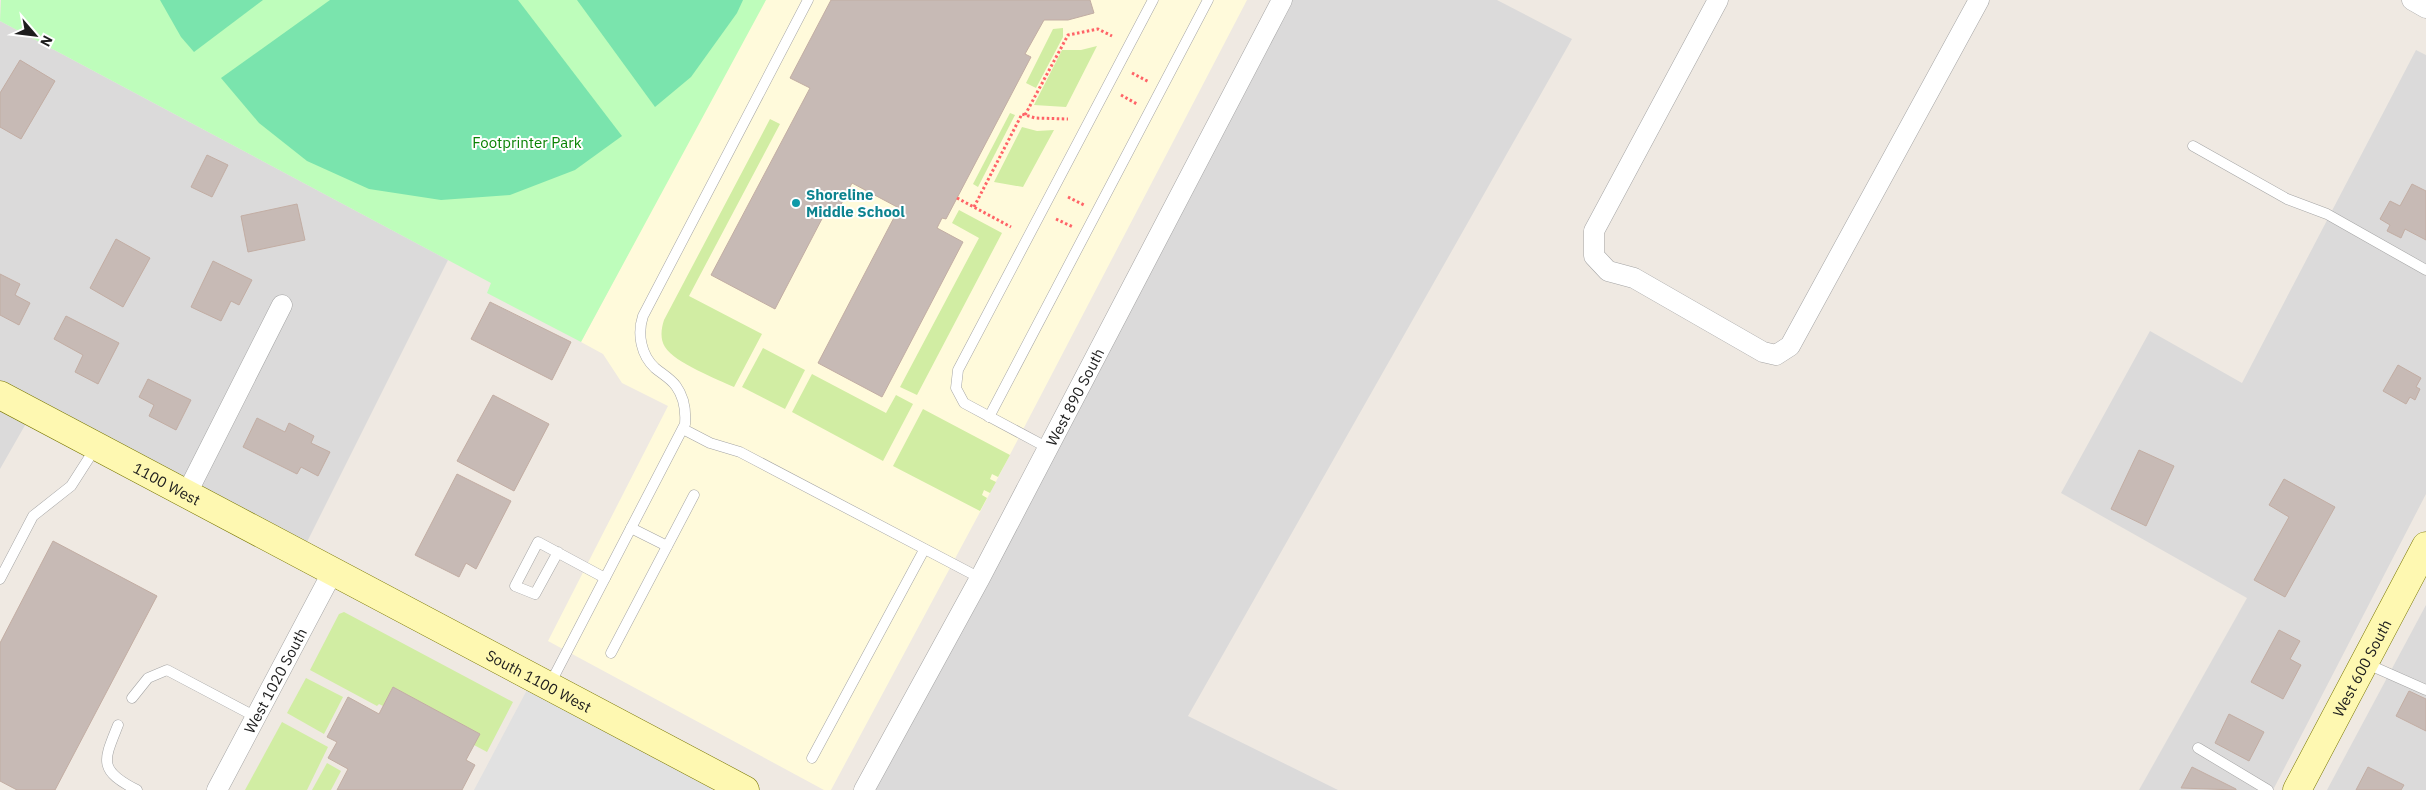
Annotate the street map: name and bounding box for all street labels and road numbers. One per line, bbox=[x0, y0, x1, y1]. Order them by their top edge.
street label: West 890 South bbox=[1041, 345, 1108, 449]
street label: 1100 West bbox=[130, 458, 204, 509]
street label: West 600 South bbox=[2328, 616, 2395, 720]
street label: West 1020 South bbox=[239, 625, 311, 736]
street label: South 1100 West bbox=[483, 645, 595, 716]

